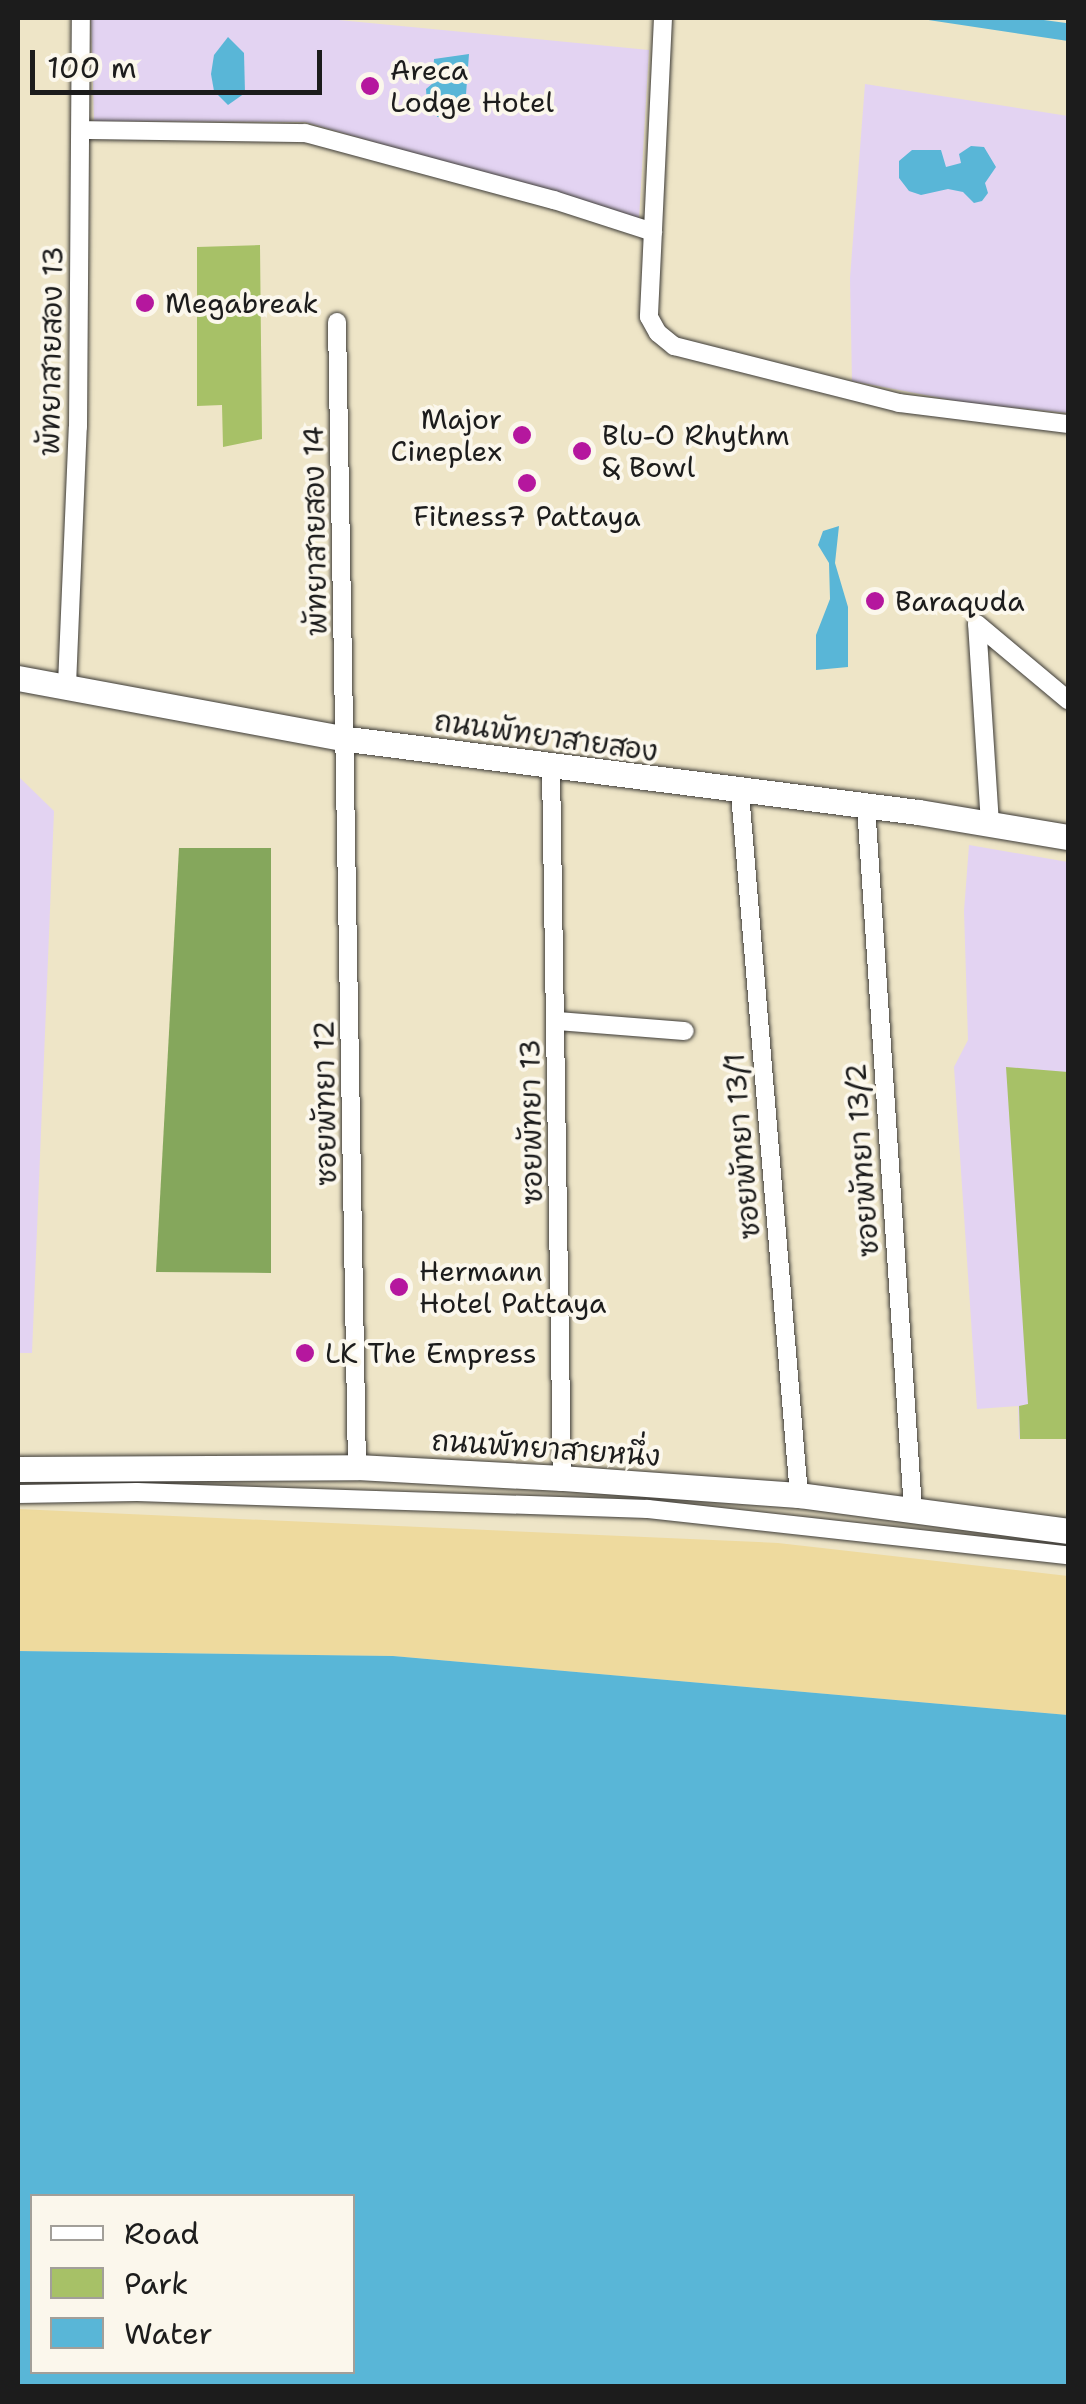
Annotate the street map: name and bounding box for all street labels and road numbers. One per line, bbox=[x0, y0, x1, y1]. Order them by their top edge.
street label: พัทยาสายสอง 13 bbox=[32, 246, 70, 456]
street label: พัทยาสายสอง 14 bbox=[296, 426, 334, 636]
street label: ถนนพัทยาสายสอง bbox=[432, 704, 660, 768]
street label: ซอยพัทยา 12 bbox=[307, 1020, 343, 1186]
street label: ซอยพัทยา 13 bbox=[513, 1039, 549, 1205]
street label: ซอยพัทยา 13/1 bbox=[717, 1052, 767, 1240]
street label: ซอยพัทยา 13/2 bbox=[838, 1062, 886, 1258]
street label: ถนนพัทยาสายหนึ่ง bbox=[431, 1423, 661, 1473]

